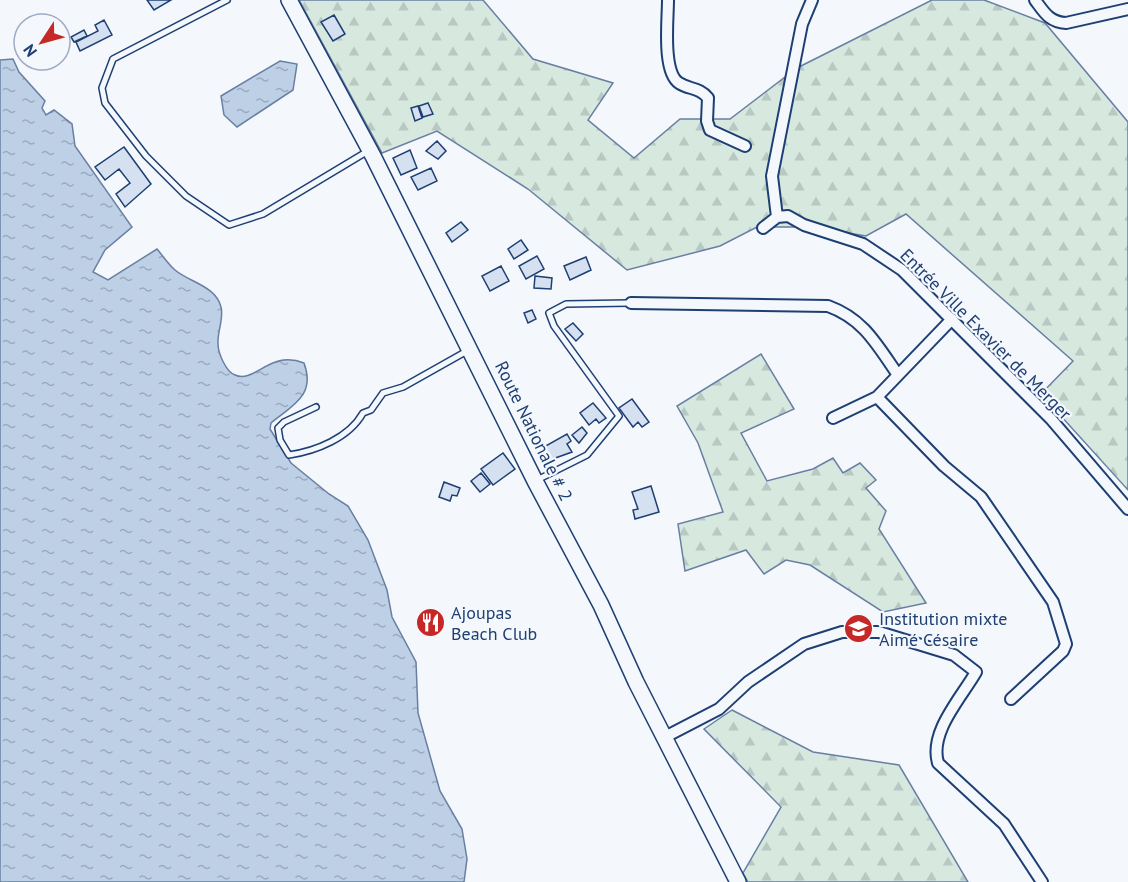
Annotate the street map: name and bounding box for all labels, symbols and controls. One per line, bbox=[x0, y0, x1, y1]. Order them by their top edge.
north arrow bbox=[12, 12, 72, 72]
text: N bbox=[19, 41, 41, 61]
street label: Entrée Ville Exavier de Merger bbox=[895, 243, 1077, 425]
street label: Route Nationale # 2 bbox=[490, 357, 578, 505]
place label: Ajoupas Beach Club bbox=[451, 601, 537, 645]
restaurant icon: Ajoupas Beach Club bbox=[414, 606, 446, 638]
place label: Institution mixte Aimé Césaire bbox=[879, 607, 1007, 651]
school or university icon: Institution mixte Aimé Césaire bbox=[842, 612, 874, 644]

